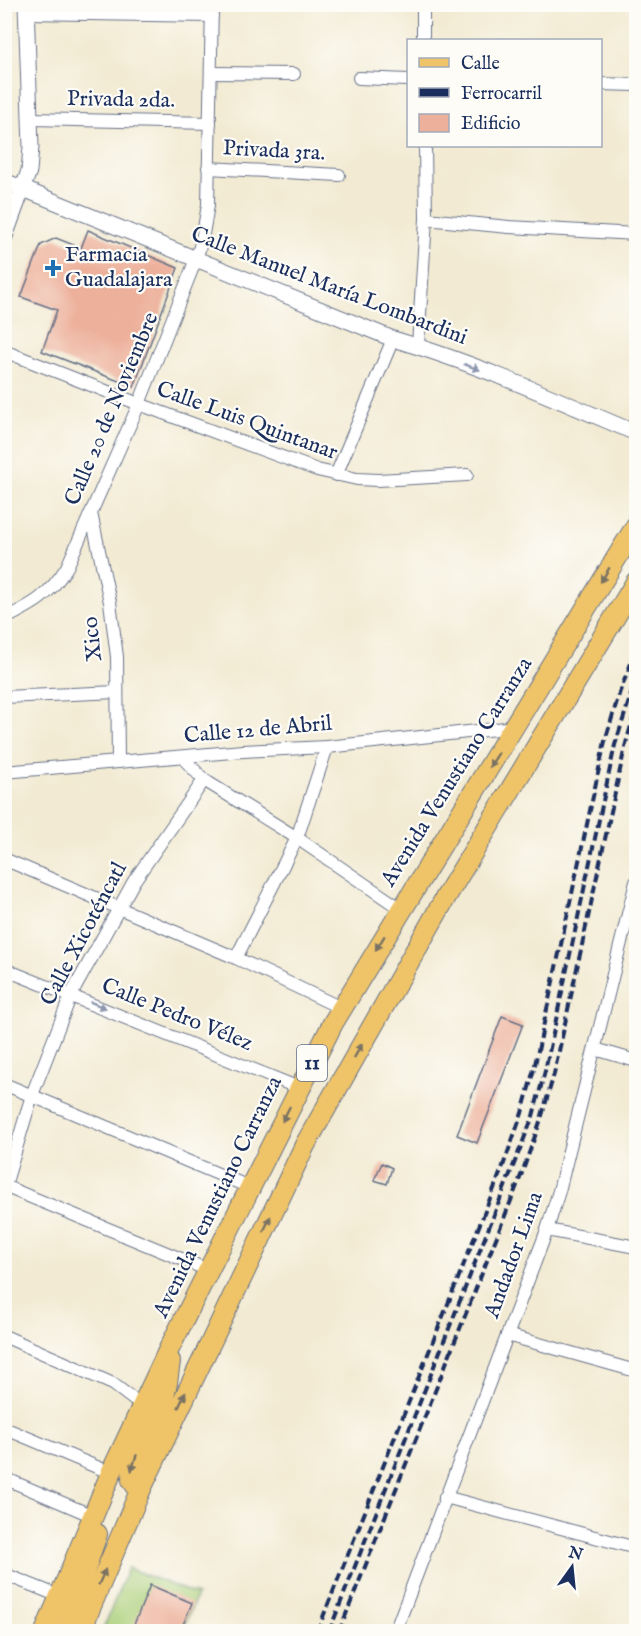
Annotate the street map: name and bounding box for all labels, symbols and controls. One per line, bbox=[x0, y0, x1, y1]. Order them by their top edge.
legend bbox=[407, 39, 602, 147]
text: Calle bbox=[461, 53, 500, 76]
text: Ferrocarril bbox=[461, 83, 542, 106]
street label: Privada 2da. bbox=[67, 85, 175, 115]
text: Edificio bbox=[461, 113, 521, 136]
street label: Privada 3ra. bbox=[222, 134, 326, 168]
street label: Calle Manuel María Lombardini bbox=[187, 220, 471, 352]
place label: Farmacia Guadalajara bbox=[65, 241, 173, 294]
marker: Farmacia Guadalajara bbox=[46, 261, 60, 275]
street label: Calle 20 de Noviembre bbox=[59, 308, 165, 510]
one-way arrow bbox=[463, 363, 481, 372]
street label: Calle Luis Quintanar bbox=[153, 375, 341, 467]
one-way arrow bbox=[600, 567, 611, 583]
street label: Xico bbox=[77, 615, 109, 663]
street label: Avenida Venustiano Carranza bbox=[374, 652, 539, 893]
street label: Calle 12 de Abril bbox=[183, 710, 333, 750]
one-way arrow bbox=[489, 752, 500, 768]
street label: Calle Xicoténcatl bbox=[34, 857, 134, 1011]
one-way arrow bbox=[374, 935, 385, 952]
street label: Calle Pedro Vélez bbox=[97, 972, 257, 1058]
one-way arrow bbox=[89, 1001, 107, 1011]
one-way arrow bbox=[352, 1043, 362, 1060]
road number: 11 bbox=[297, 1045, 327, 1081]
street label: Avenida Venustiano Carranza bbox=[147, 1071, 289, 1323]
one-way arrow bbox=[281, 1106, 290, 1123]
street label: Andador Lima bbox=[478, 1188, 550, 1323]
one-way arrow bbox=[262, 1215, 271, 1232]
one-way arrow bbox=[178, 1391, 187, 1408]
one-way arrow bbox=[129, 1454, 139, 1472]
north arrow bbox=[542, 1537, 602, 1597]
text: N bbox=[565, 1543, 585, 1566]
one-way arrow bbox=[97, 1568, 107, 1586]

